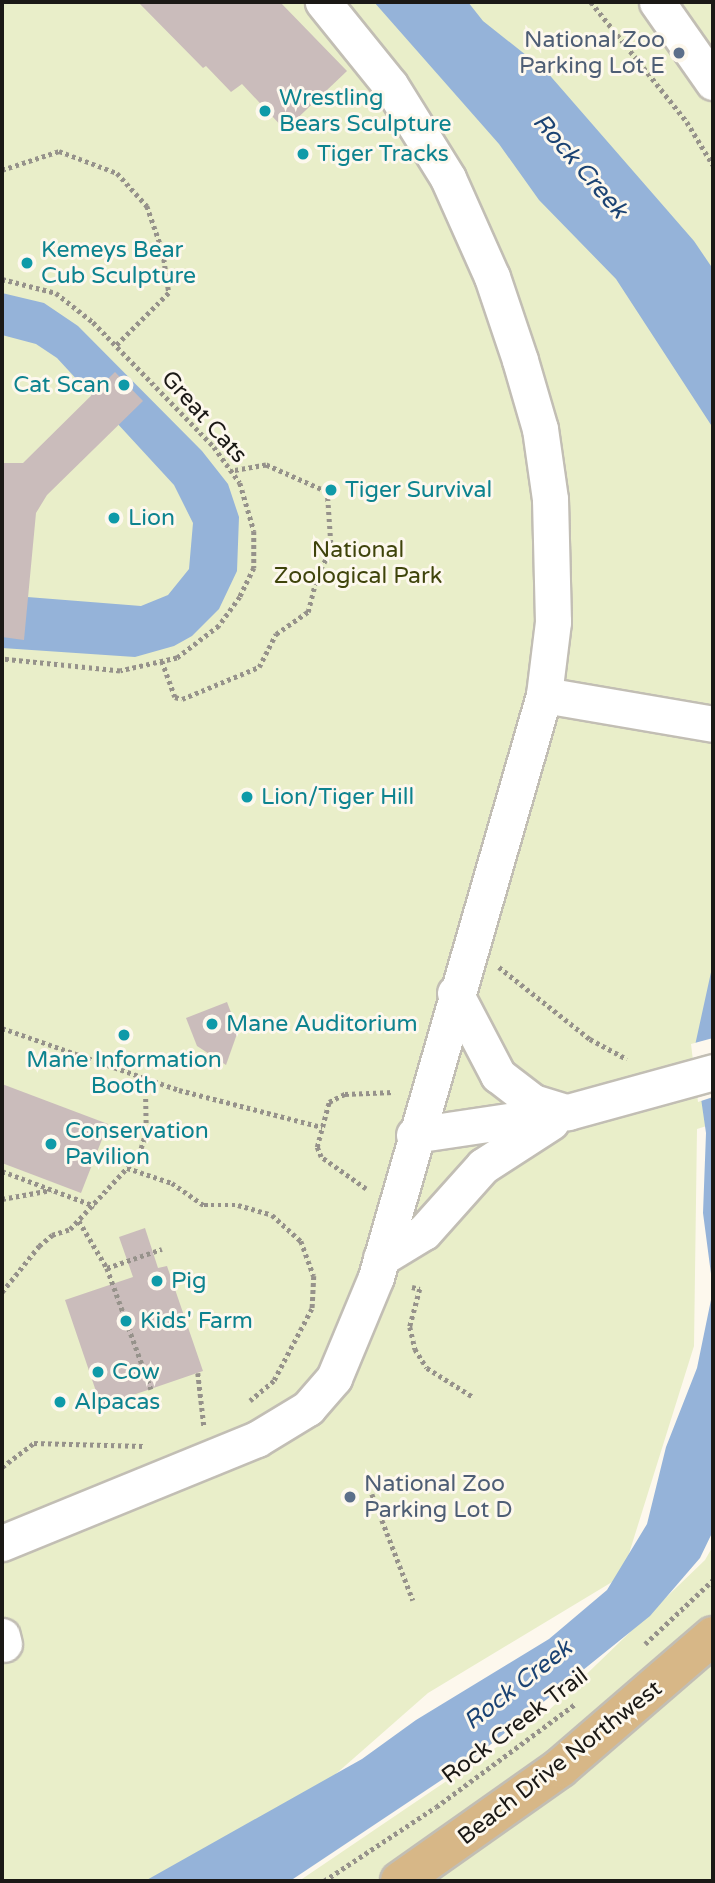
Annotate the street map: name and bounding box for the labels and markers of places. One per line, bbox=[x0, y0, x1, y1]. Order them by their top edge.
place label: National Zoo Parking Lot E bbox=[519, 26, 665, 80]
marker: National Zoo Parking Lot E bbox=[671, 45, 687, 61]
place label: Wrestling Bears Sculpture bbox=[279, 84, 451, 138]
marker: Wrestling Bears Sculpture bbox=[257, 103, 273, 119]
place label: Tiger Tracks bbox=[317, 140, 449, 168]
marker: Tiger Tracks bbox=[295, 146, 311, 162]
place label: Kemeys Bear Cub Sculpture bbox=[41, 236, 196, 290]
marker: Kemeys Bear Cub Sculpture bbox=[19, 255, 35, 271]
place label: Cat Scan bbox=[13, 371, 110, 399]
marker: Cat Scan bbox=[116, 377, 132, 393]
place label: Tiger Survival bbox=[345, 476, 492, 504]
marker: Tiger Survival bbox=[323, 482, 339, 498]
place label: Lion bbox=[128, 504, 175, 532]
marker: Lion bbox=[106, 510, 122, 526]
place label: Lion/Tiger Hill bbox=[261, 783, 414, 811]
marker: Lion/Tiger Hill bbox=[239, 789, 255, 805]
place label: Mane Auditorium bbox=[226, 1010, 417, 1038]
marker: Mane Auditorium bbox=[204, 1016, 220, 1032]
marker: Mane Information Booth bbox=[116, 1027, 132, 1043]
place label: Mane Information Booth bbox=[26, 1046, 222, 1100]
place label: Conservation Pavilion bbox=[65, 1117, 209, 1171]
marker: Conservation Pavilion bbox=[43, 1136, 59, 1152]
place label: Pig bbox=[171, 1267, 207, 1295]
marker: Pig bbox=[149, 1273, 165, 1289]
place label: Kids' Farm bbox=[140, 1307, 253, 1335]
marker: Kids' Farm bbox=[118, 1313, 134, 1329]
place label: Cow bbox=[112, 1358, 160, 1386]
marker: Cow bbox=[90, 1364, 106, 1380]
place label: Alpacas bbox=[74, 1388, 160, 1416]
marker: Alpacas bbox=[52, 1394, 68, 1410]
place label: National Zoo Parking Lot D bbox=[364, 1470, 513, 1524]
marker: National Zoo Parking Lot D bbox=[342, 1489, 358, 1505]

